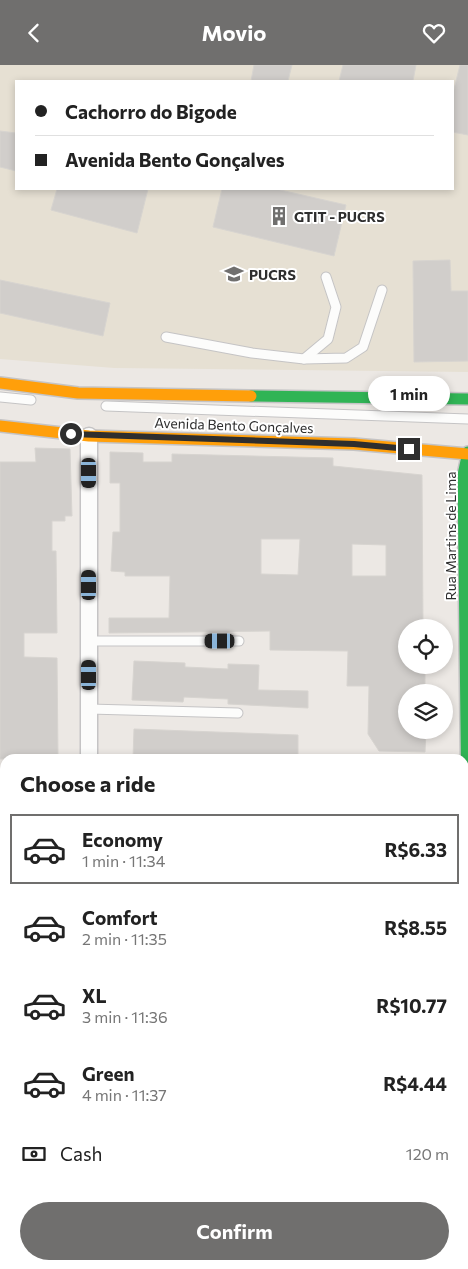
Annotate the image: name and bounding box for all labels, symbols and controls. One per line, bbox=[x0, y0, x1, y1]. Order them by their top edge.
icon: back bbox=[20, 19, 48, 47]
text: Movio bbox=[202, 19, 266, 46]
icon: heart bbox=[420, 19, 448, 47]
text: Cachorro do Bigode bbox=[65, 100, 237, 123]
text: Avenida Bento Gonçalves bbox=[65, 148, 285, 171]
building icon: GTIT - PUCRS bbox=[268, 205, 290, 227]
place label: GTIT - PUCRS bbox=[294, 208, 385, 225]
school or university icon: PUCRS bbox=[223, 263, 245, 285]
place label: PUCRS bbox=[249, 266, 296, 283]
callout: 1 min bbox=[368, 377, 450, 411]
text: 1 min bbox=[390, 384, 428, 403]
street label: Avenida Bento Gonçalves bbox=[154, 414, 314, 436]
route start bbox=[60, 423, 82, 445]
route end bbox=[398, 438, 420, 460]
car bbox=[81, 458, 96, 488]
street label: Rua Martins de Lima bbox=[442, 471, 459, 601]
car bbox=[81, 570, 96, 600]
map controls bbox=[398, 619, 453, 739]
button: locate bbox=[398, 619, 453, 674]
car bbox=[205, 634, 235, 649]
car bbox=[81, 660, 96, 690]
button: layers bbox=[398, 684, 453, 739]
text: Choose a ride bbox=[20, 770, 155, 797]
icon: car bbox=[22, 827, 67, 872]
text: Economy bbox=[82, 828, 163, 851]
text: R$6.33 bbox=[384, 838, 447, 861]
text: 1 min · 11:34 bbox=[82, 851, 165, 870]
icon: car bbox=[22, 905, 67, 950]
text: Comfort bbox=[82, 906, 158, 929]
text: R$8.55 bbox=[384, 916, 447, 939]
text: 2 min · 11:35 bbox=[82, 929, 167, 948]
icon: car bbox=[22, 983, 67, 1028]
text: XL bbox=[82, 984, 107, 1007]
text: R$10.77 bbox=[376, 994, 447, 1017]
text: 3 min · 11:36 bbox=[82, 1007, 168, 1026]
icon: car bbox=[22, 1061, 67, 1106]
text: Green bbox=[82, 1062, 134, 1085]
text: R$4.44 bbox=[383, 1072, 447, 1095]
text: 4 min · 11:37 bbox=[82, 1085, 167, 1104]
icon: cash bbox=[20, 1140, 48, 1168]
text: Cash bbox=[60, 1142, 102, 1165]
text: 120 m bbox=[406, 1144, 449, 1163]
button: Confirm bbox=[20, 1202, 449, 1260]

